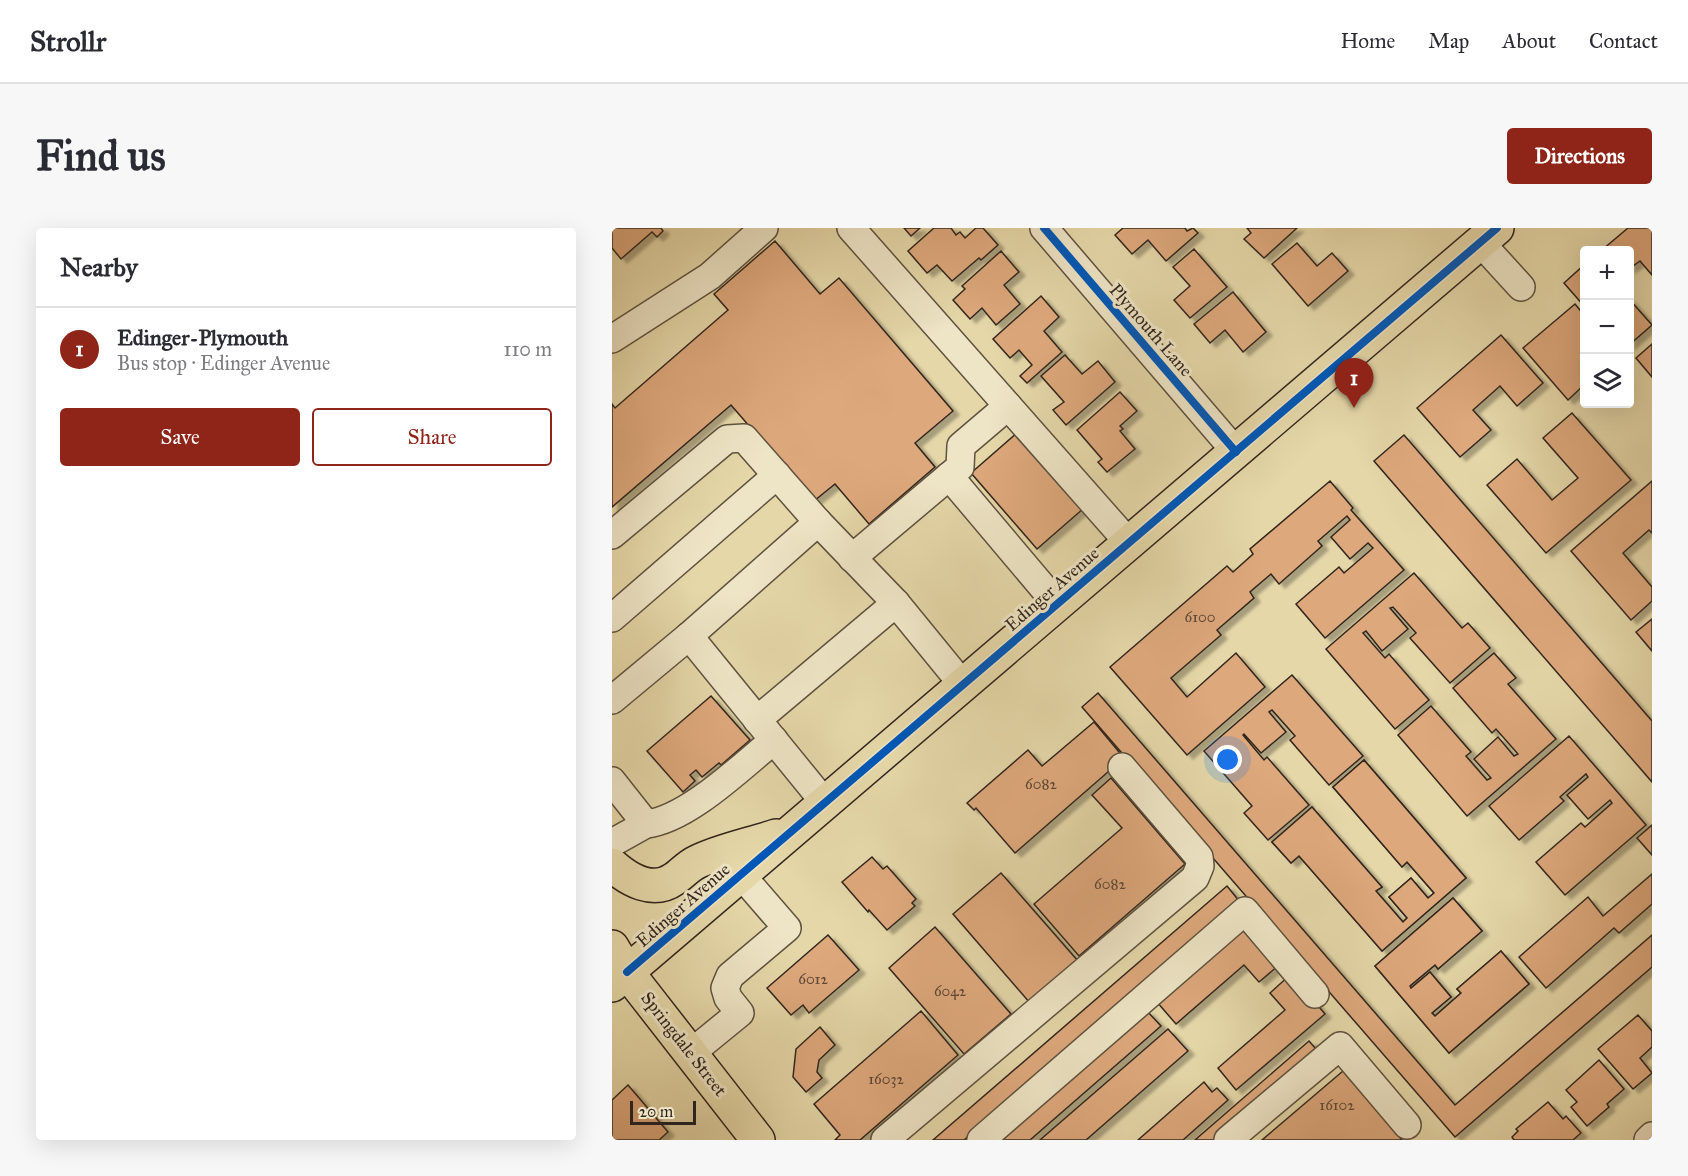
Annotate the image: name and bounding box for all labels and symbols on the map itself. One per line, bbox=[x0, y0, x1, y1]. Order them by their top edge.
street label: Plymouth Lane bbox=[1105, 279, 1197, 381]
pin: 1 bbox=[1334, 358, 1374, 408]
street label: Edinger Avenue bbox=[1001, 542, 1104, 636]
house number: 6100 bbox=[1185, 608, 1215, 626]
your location bbox=[1213, 745, 1242, 774]
house number: 6082 bbox=[1025, 775, 1057, 793]
street label: Edinger Avenue bbox=[632, 858, 735, 952]
house number: 6082 bbox=[1094, 875, 1126, 893]
house number: 6012 bbox=[798, 970, 828, 988]
house number: 6042 bbox=[934, 982, 967, 1000]
street label: Springdale Street bbox=[636, 987, 732, 1102]
house number: 16032 bbox=[868, 1070, 904, 1088]
house number: 16102 bbox=[1319, 1096, 1355, 1114]
scale bar bbox=[630, 1098, 696, 1126]

